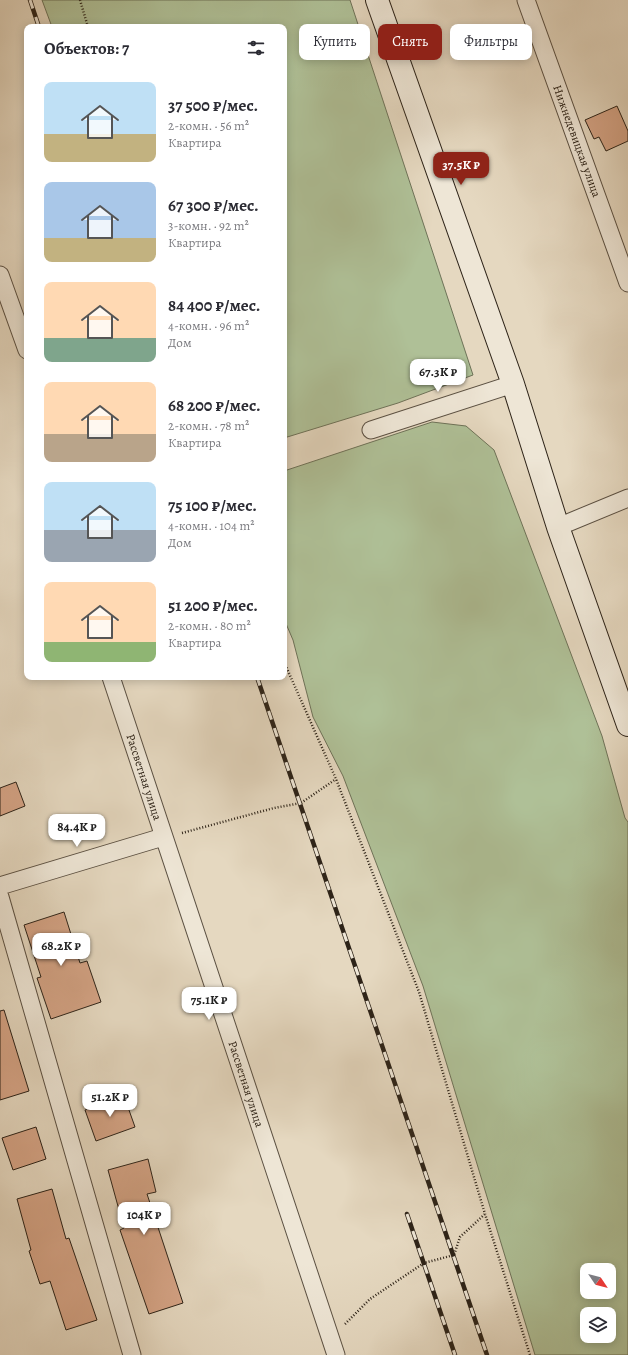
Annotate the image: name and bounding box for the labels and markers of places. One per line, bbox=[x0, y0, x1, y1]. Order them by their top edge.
pin: 37.5K ₽ bbox=[424, 152, 498, 186]
pin: 67.3K ₽ bbox=[401, 359, 475, 393]
pin: 84.4K ₽ bbox=[40, 814, 114, 848]
pin: 68.2K ₽ bbox=[24, 933, 98, 967]
pin: 75.1K ₽ bbox=[172, 987, 246, 1021]
pin: 51.2K ₽ bbox=[73, 1084, 147, 1118]
pin: 104K ₽ bbox=[111, 1202, 177, 1236]

